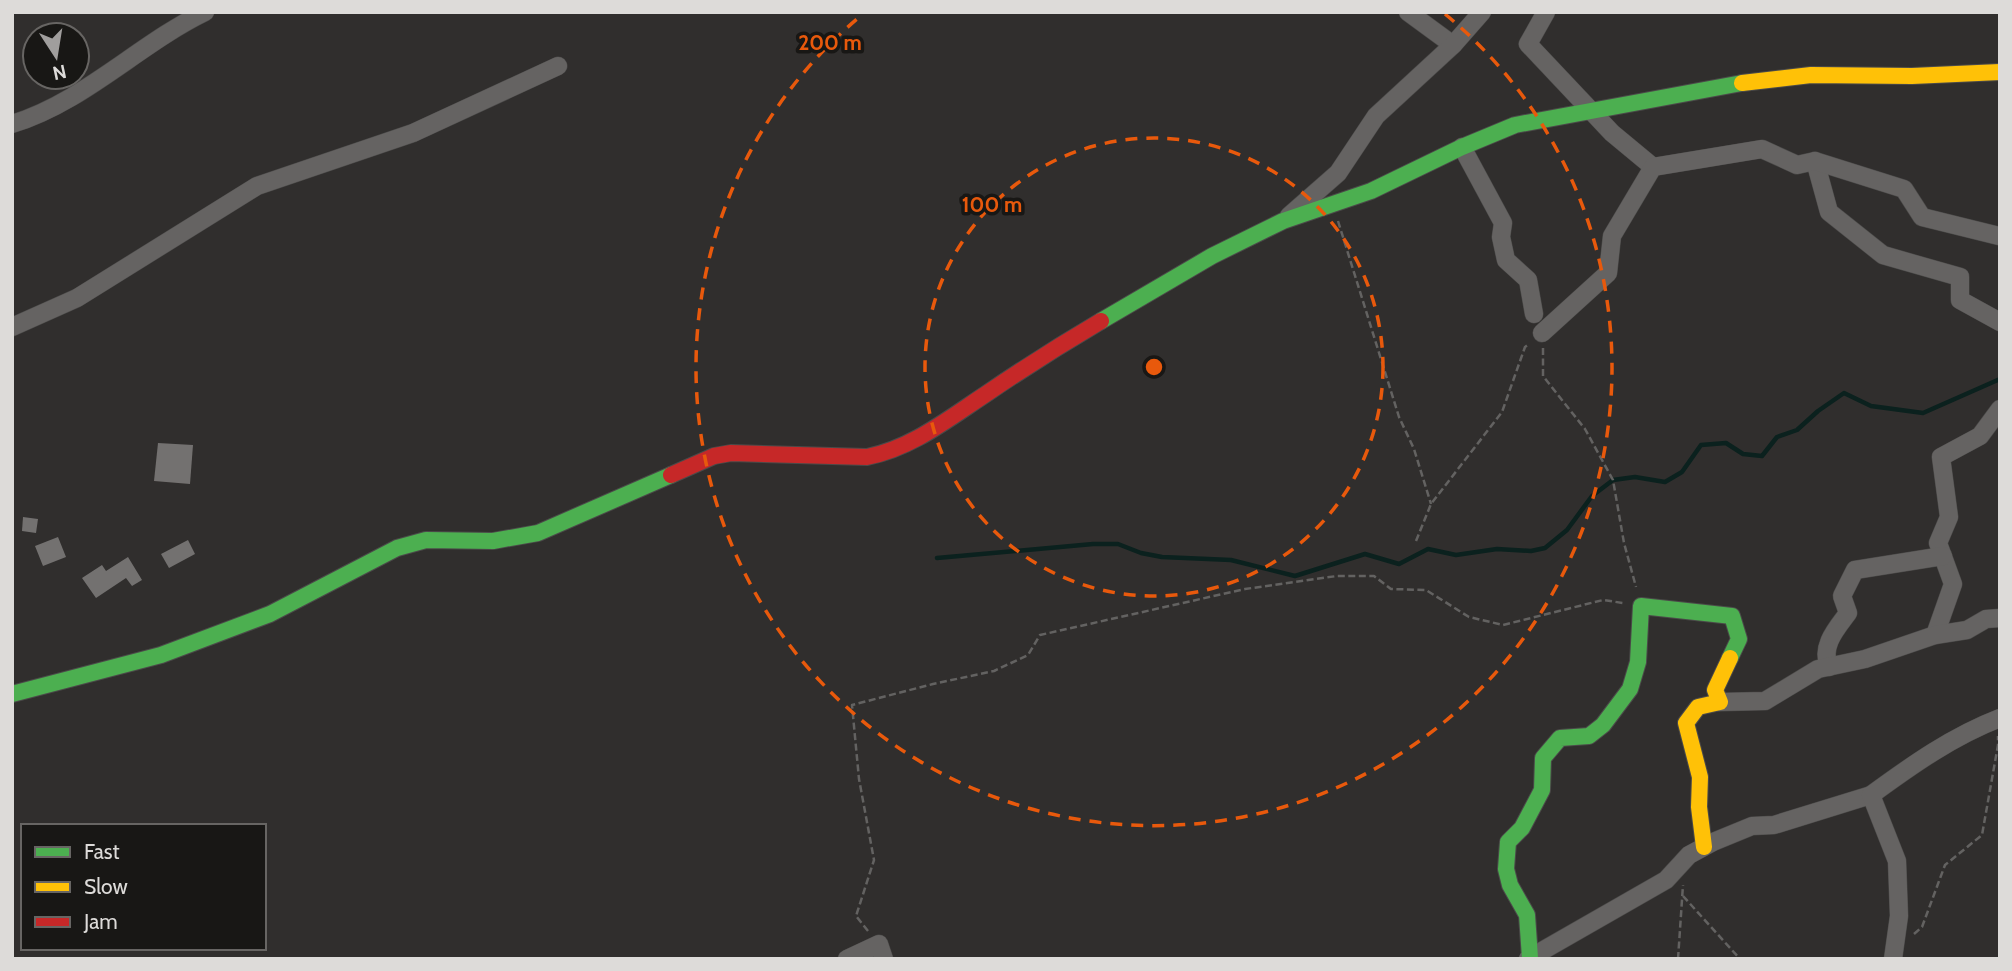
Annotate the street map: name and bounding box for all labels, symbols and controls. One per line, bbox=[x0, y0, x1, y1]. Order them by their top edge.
north arrow bbox=[21, 21, 91, 91]
text: 200 m bbox=[798, 30, 862, 55]
text: N bbox=[50, 59, 68, 85]
text: 100 m bbox=[962, 192, 1022, 217]
centre of rings bbox=[1142, 355, 1166, 379]
legend bbox=[21, 824, 266, 950]
text: Fast bbox=[84, 839, 120, 864]
text: Slow bbox=[84, 874, 128, 899]
text: Jam bbox=[83, 909, 118, 934]

